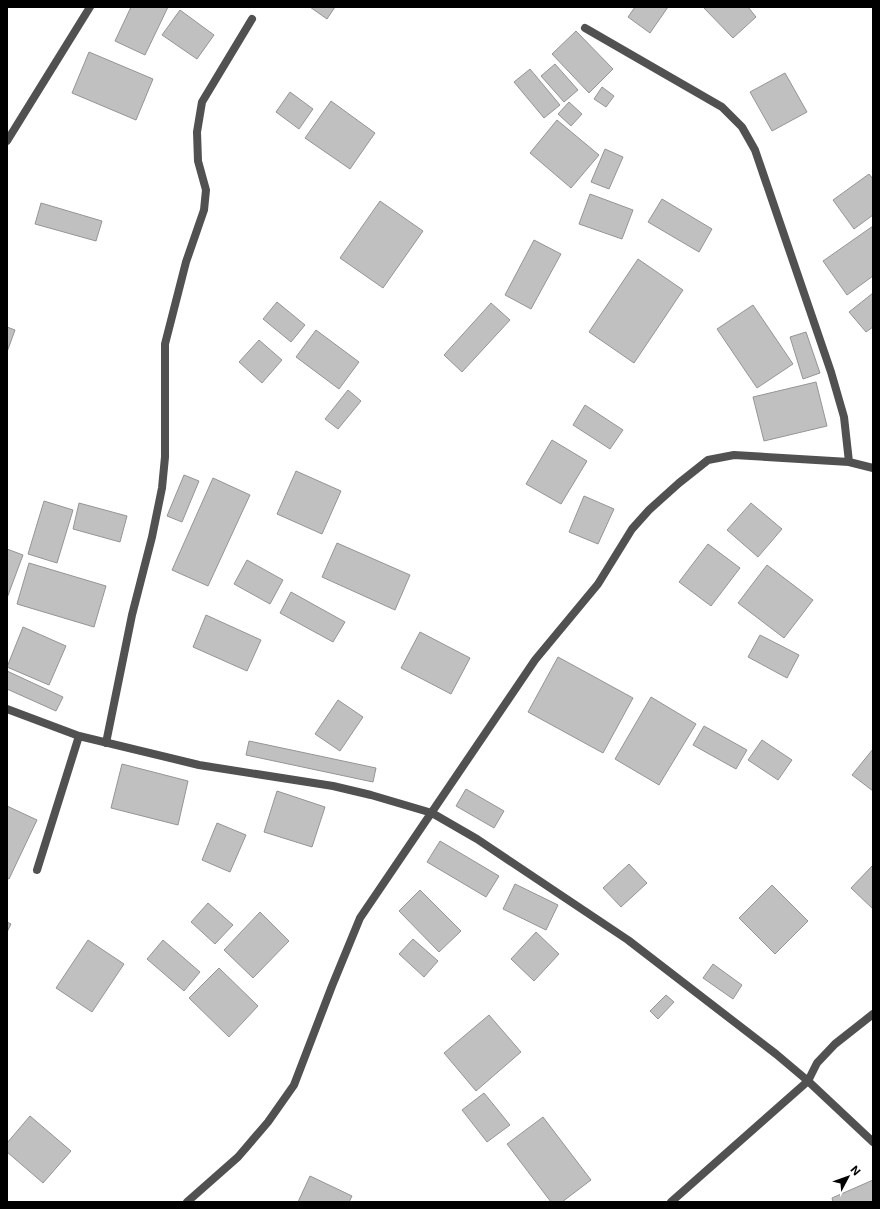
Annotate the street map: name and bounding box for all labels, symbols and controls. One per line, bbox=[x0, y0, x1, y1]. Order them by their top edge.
north arrow bbox=[828, 1157, 868, 1197]
text: N bbox=[848, 1163, 864, 1178]

